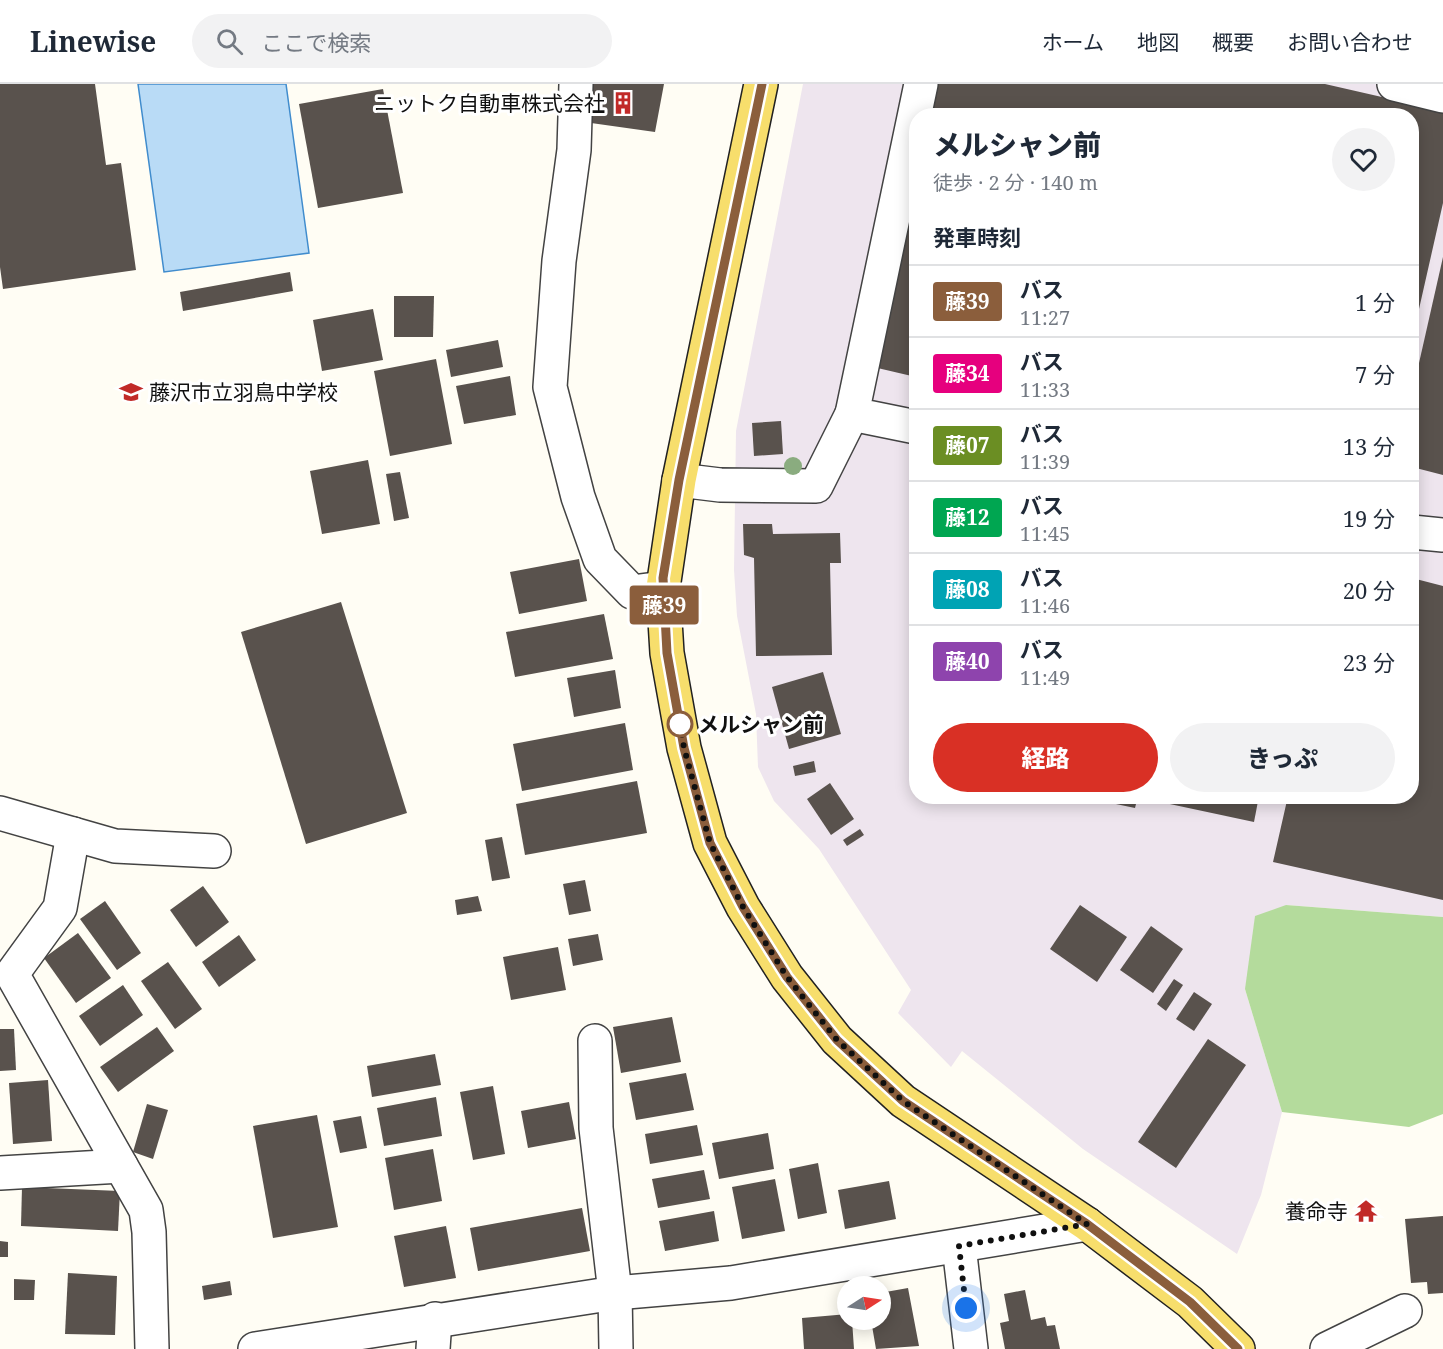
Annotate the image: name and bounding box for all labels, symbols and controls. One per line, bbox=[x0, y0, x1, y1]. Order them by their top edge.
search box bbox=[192, 14, 612, 68]
text: Linewise bbox=[30, 22, 156, 60]
icon: search bbox=[213, 25, 246, 58]
text: ここで検索 bbox=[261, 27, 371, 57]
text: ホーム bbox=[1042, 28, 1104, 56]
text: 地図 bbox=[1137, 28, 1179, 56]
text: 概要 bbox=[1212, 28, 1254, 56]
text: お問い合わせ bbox=[1287, 28, 1413, 56]
place label: ニットク自動車株式会社 bbox=[374, 89, 605, 117]
building icon: ニットク自動車株式会社 bbox=[610, 90, 636, 116]
text: メルシャン前 bbox=[933, 125, 1101, 163]
button: heart bbox=[1332, 128, 1395, 191]
text: 徒歩 · 2 分 · 140 m bbox=[933, 169, 1098, 196]
text: 発車時刻 bbox=[933, 222, 1021, 252]
text: バス bbox=[1020, 274, 1064, 304]
text: 藤39 bbox=[945, 287, 990, 315]
text: 1 分 bbox=[1355, 287, 1395, 317]
text: 11:27 bbox=[1020, 304, 1070, 331]
text: バス bbox=[1020, 346, 1064, 376]
text: 藤34 bbox=[945, 359, 990, 387]
text: 7 分 bbox=[1355, 359, 1395, 389]
text: 11:33 bbox=[1020, 376, 1070, 403]
place label: 藤沢市立羽鳥中学校 bbox=[149, 378, 338, 406]
school or university icon: 藤沢市立羽鳥中学校 bbox=[118, 379, 144, 405]
text: バス bbox=[1020, 418, 1064, 448]
text: 藤07 bbox=[945, 431, 990, 459]
text: 13 分 bbox=[1343, 431, 1395, 461]
text: 11:39 bbox=[1020, 448, 1070, 475]
text: バス bbox=[1020, 490, 1064, 520]
text: 藤12 bbox=[945, 503, 990, 531]
text: 19 分 bbox=[1343, 503, 1395, 533]
text: 11:45 bbox=[1020, 520, 1070, 547]
text: バス bbox=[1020, 562, 1064, 592]
text: 藤08 bbox=[945, 575, 990, 603]
text: 20 分 bbox=[1343, 575, 1395, 605]
line badge: 藤39 bbox=[630, 586, 698, 624]
text: 藤39 bbox=[642, 591, 686, 619]
text: 11:46 bbox=[1020, 592, 1070, 619]
text: バス bbox=[1020, 634, 1064, 664]
text: 藤40 bbox=[945, 647, 990, 675]
text: 23 分 bbox=[1343, 647, 1395, 677]
text: 11:49 bbox=[1020, 664, 1070, 691]
place label: メルシャン前 bbox=[698, 710, 824, 738]
marker: メルシャン前 bbox=[667, 711, 693, 737]
button: 経路 bbox=[933, 723, 1158, 792]
button: きっぷ bbox=[1170, 723, 1395, 792]
place label: 養命寺 bbox=[1285, 1197, 1348, 1225]
temple icon: 養命寺 bbox=[1353, 1198, 1379, 1224]
north arrow bbox=[837, 1276, 891, 1330]
map controls bbox=[837, 1276, 891, 1330]
your location bbox=[951, 1293, 981, 1323]

